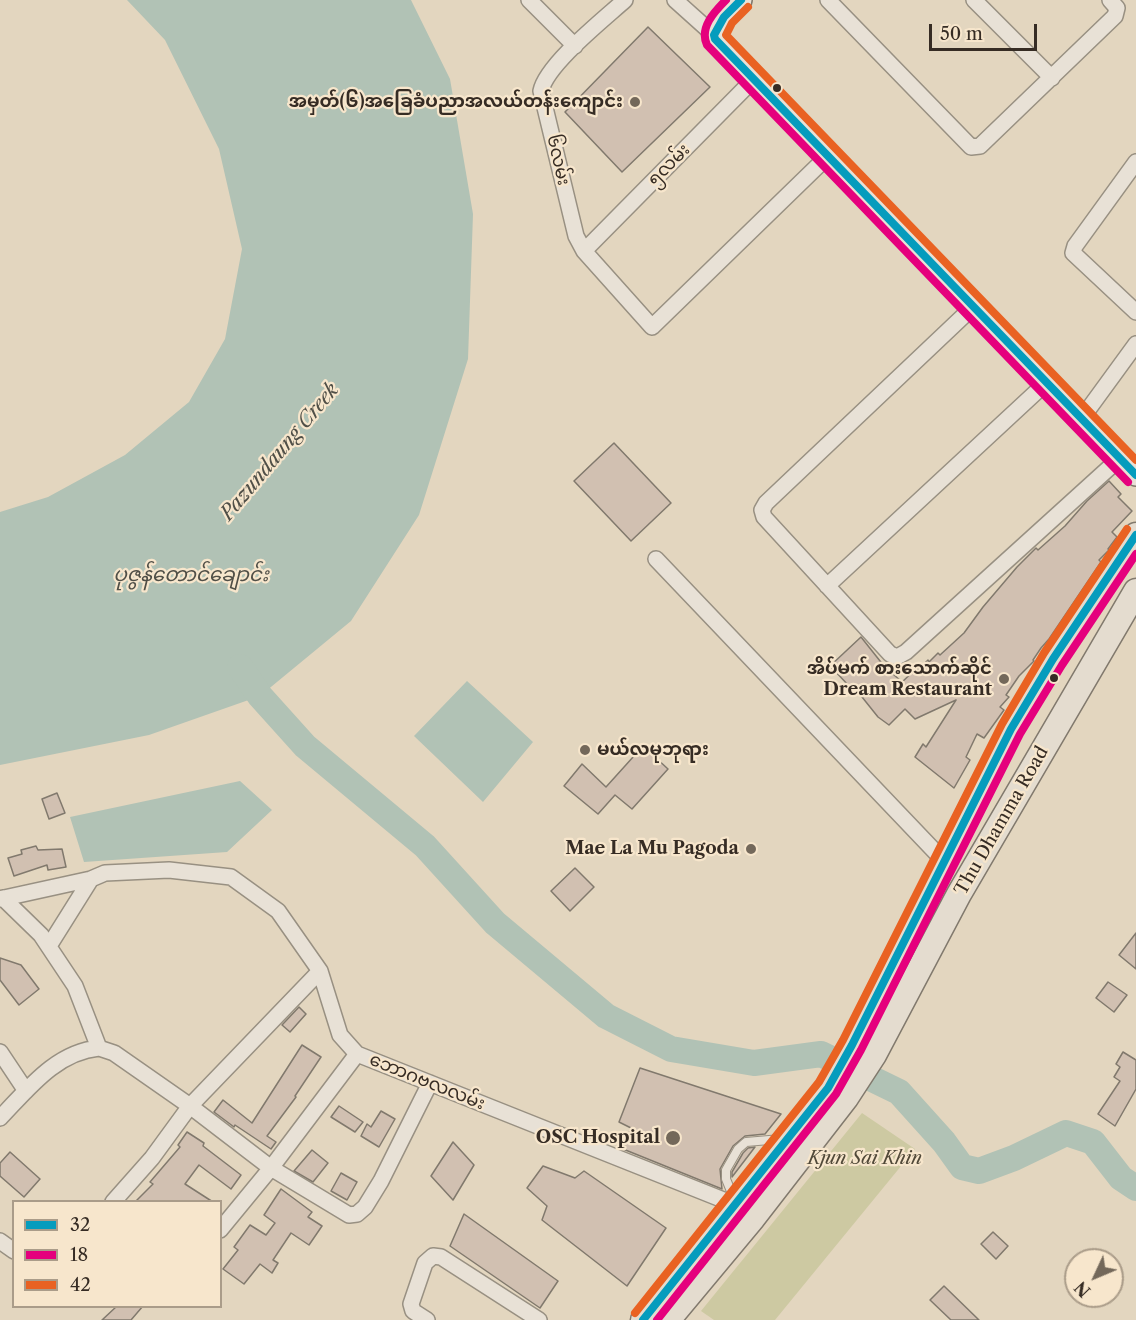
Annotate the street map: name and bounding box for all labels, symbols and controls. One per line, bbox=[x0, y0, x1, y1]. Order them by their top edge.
scale bar bbox=[932, 12, 1040, 50]
text: 50 m bbox=[940, 23, 983, 45]
unlabelled marker bbox=[771, 82, 783, 94]
place label: အမှတ်(၆)အခြေခံပညာအလယ်တန်းကျောင်း bbox=[289, 91, 623, 113]
marker: အမှတ်(၆)အခြေခံပညာအလယ်တန်းကျောင်း bbox=[628, 95, 642, 109]
street label: ၆လမ်း bbox=[542, 132, 574, 188]
street label: ၅လမ်း bbox=[643, 139, 695, 191]
water label: Pazundaung Creek bbox=[216, 379, 344, 525]
water label: ပုဇွန်တောင်ချောင်း bbox=[113, 563, 269, 587]
place label: အိပ်မက် စားသောက်ဆိုင် Dream Restaurant bbox=[807, 658, 992, 700]
marker: အိပ်မက် စားသောက်ဆိုင် Dream Restaurant bbox=[997, 672, 1011, 686]
unlabelled marker bbox=[1048, 672, 1060, 684]
place label: မယ်လမုဘုရား bbox=[597, 739, 709, 761]
marker: မယ်လမုဘုရား bbox=[578, 743, 592, 757]
street label: Thu Dhamma Road bbox=[951, 743, 1053, 899]
place label: Mae La Mu Pagoda bbox=[565, 838, 739, 860]
marker: Mae La Mu Pagoda bbox=[744, 842, 758, 856]
street label: ဘောဂဗလလမ်း bbox=[366, 1049, 488, 1115]
place label: OSC Hospital bbox=[536, 1127, 660, 1149]
marker: OSC Hospital bbox=[664, 1129, 682, 1147]
park label: Kjun Sai Khin bbox=[808, 1148, 922, 1170]
legend bbox=[12, 1200, 222, 1308]
text: 32 bbox=[70, 1214, 90, 1236]
text: 18 bbox=[70, 1244, 88, 1266]
north arrow bbox=[1064, 1248, 1124, 1308]
text: 42 bbox=[70, 1274, 91, 1296]
text: N bbox=[1070, 1277, 1095, 1301]

